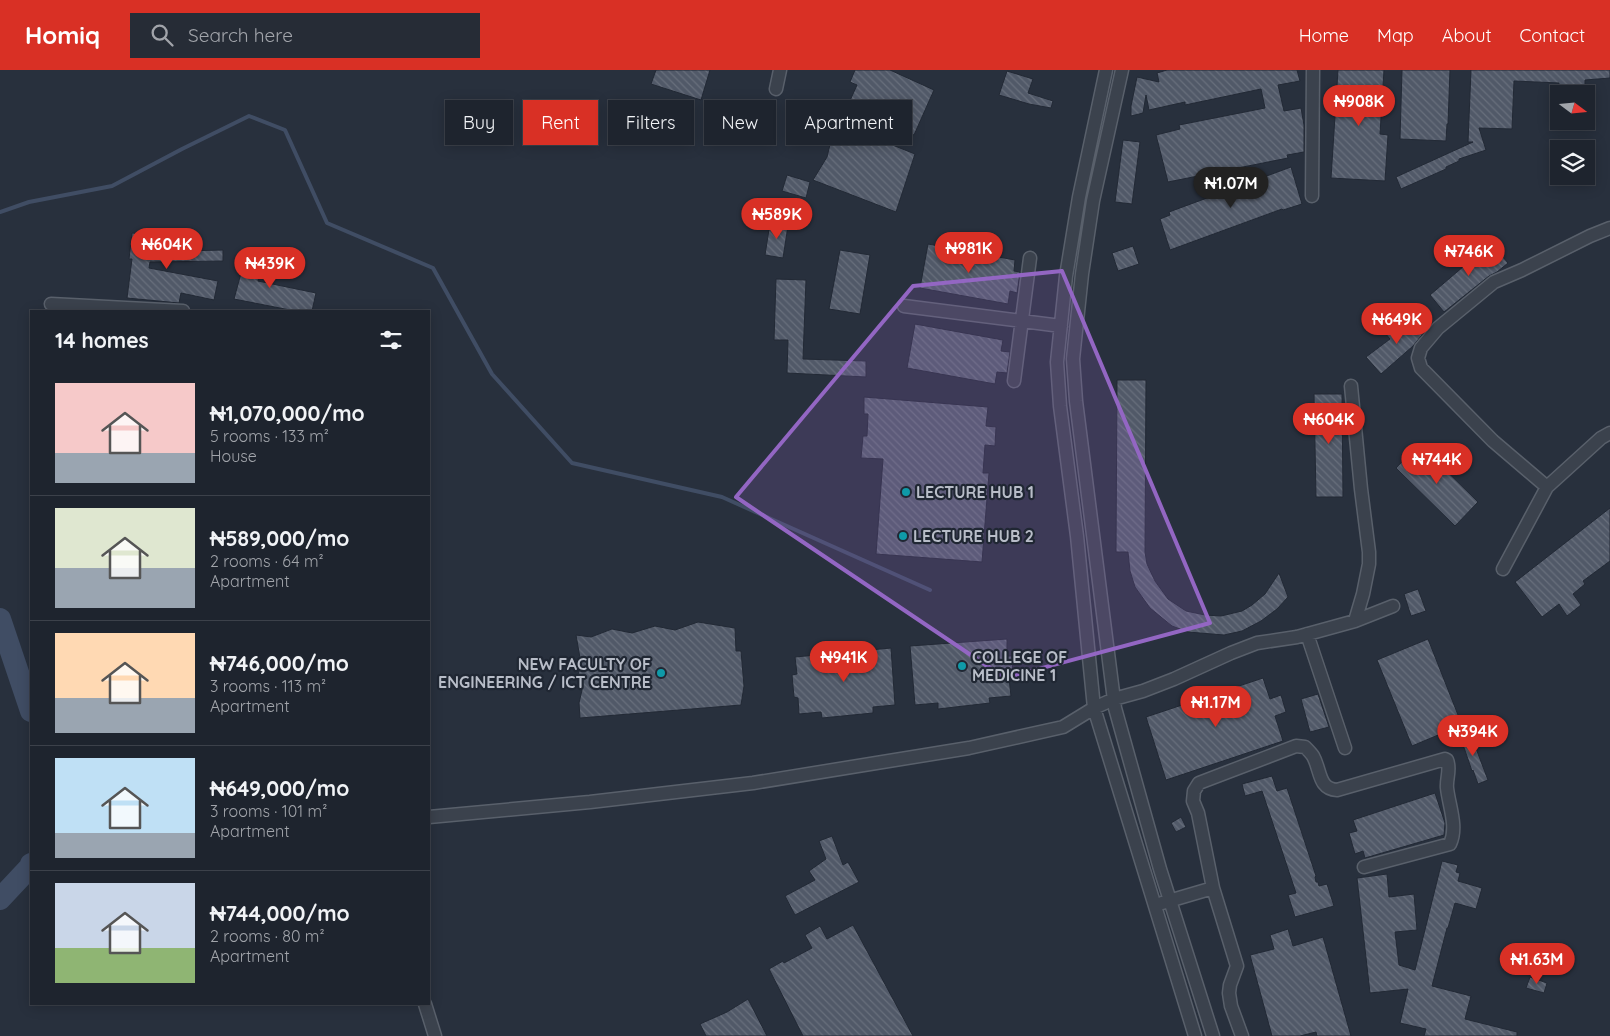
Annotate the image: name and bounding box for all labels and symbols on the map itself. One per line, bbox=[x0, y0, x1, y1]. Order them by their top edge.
pin: ₦908K bbox=[1324, 85, 1394, 127]
north arrow bbox=[1550, 85, 1595, 130]
pin: ₦1.07M bbox=[1190, 166, 1272, 209]
pin: ₦589K bbox=[742, 198, 812, 240]
pin: ₦604K bbox=[132, 228, 202, 270]
pin: ₦981K bbox=[934, 232, 1004, 274]
pin: ₦746K bbox=[1434, 234, 1504, 277]
pin: ₦439K bbox=[235, 246, 305, 289]
pin: ₦649K bbox=[1362, 302, 1432, 345]
pin: ₦604K bbox=[1294, 402, 1364, 445]
pin: ₦744K bbox=[1402, 442, 1472, 485]
place label: LECTURE HUB 1 bbox=[916, 482, 1034, 502]
marker: LECTURE HUB 1 bbox=[900, 486, 912, 498]
place label: LECTURE HUB 2 bbox=[913, 526, 1034, 546]
marker: LECTURE HUB 2 bbox=[897, 530, 909, 542]
pin: ₦941K bbox=[809, 640, 879, 683]
place label: COLLEGE OF MEDICINE 1 bbox=[972, 647, 1067, 685]
place label: NEW FACULTY OF ENGINEERING / ICT CENTRE bbox=[438, 654, 651, 692]
marker: COLLEGE OF MEDICINE 1 bbox=[956, 660, 968, 672]
marker: NEW FACULTY OF ENGINEERING / ICT CENTRE bbox=[655, 667, 667, 679]
pin: ₦1.17M bbox=[1175, 686, 1257, 728]
pin: ₦394K bbox=[1438, 714, 1508, 757]
pin: ₦1.63M bbox=[1496, 942, 1578, 985]

